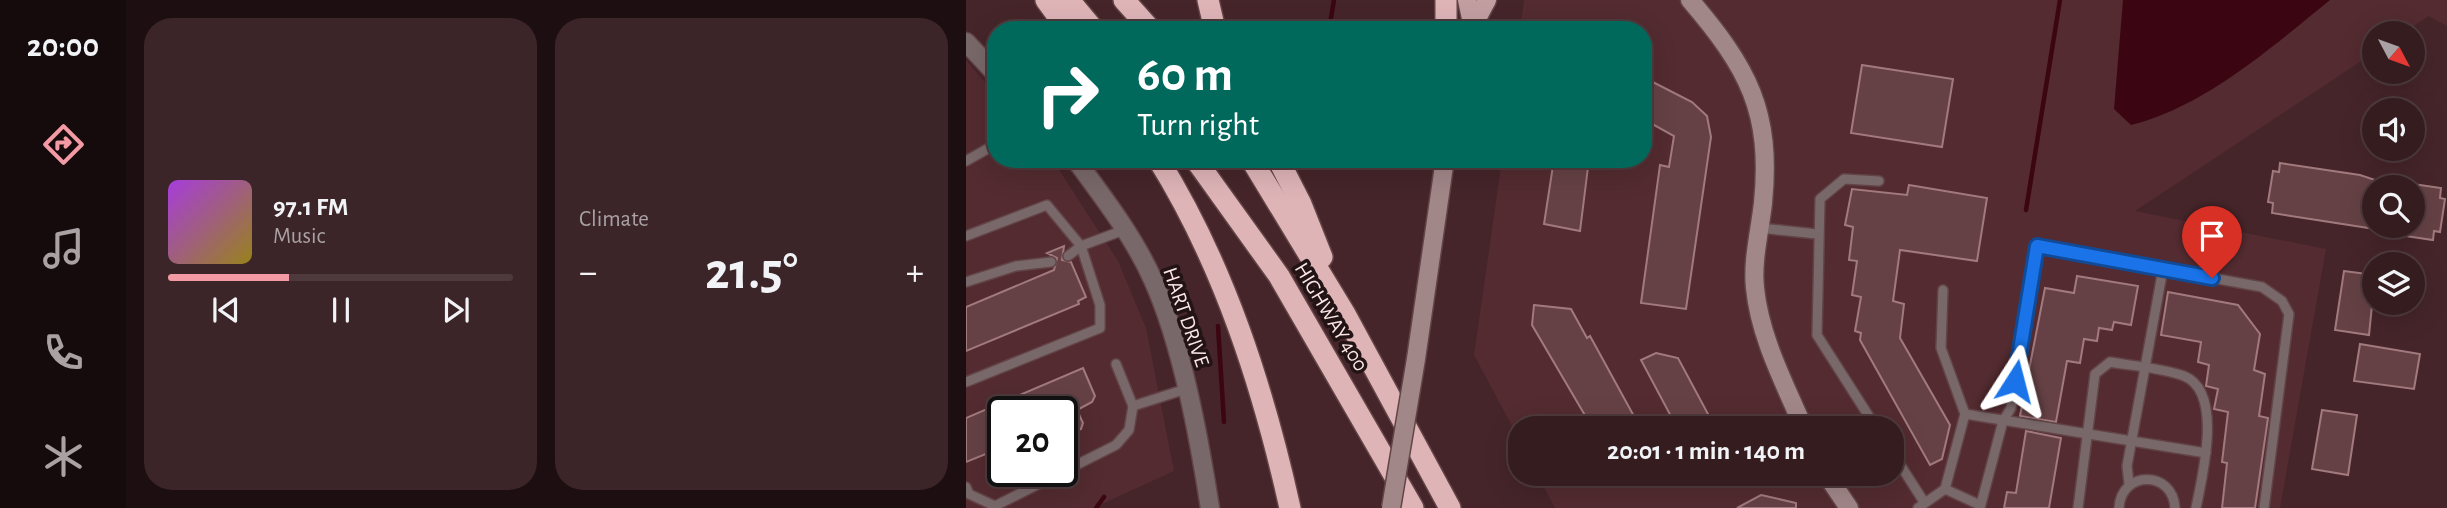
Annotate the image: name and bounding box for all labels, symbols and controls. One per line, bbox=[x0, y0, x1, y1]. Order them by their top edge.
north arrow bbox=[2362, 21, 2426, 84]
map controls bbox=[2362, 21, 2425, 315]
text: 20:00 bbox=[27, 30, 99, 62]
icon: right bbox=[1022, 49, 1113, 140]
text: 60 m bbox=[1137, 51, 1233, 100]
button: sound bbox=[2362, 98, 2425, 161]
text: Turn right bbox=[1137, 109, 1259, 141]
icon: directions bbox=[39, 120, 88, 169]
button: search bbox=[2362, 175, 2425, 238]
text: 97.1 FM bbox=[273, 194, 348, 220]
pin bbox=[2182, 206, 2242, 278]
text: Climate bbox=[579, 208, 649, 231]
icon: arrive bbox=[2193, 217, 2231, 255]
icon: music bbox=[39, 224, 88, 273]
text: Music bbox=[273, 225, 325, 248]
text: 21.5° bbox=[705, 246, 798, 298]
button: layers bbox=[2362, 252, 2425, 315]
text: − bbox=[579, 254, 597, 292]
text: + bbox=[906, 254, 924, 292]
street label: HIGHWAY 400 bbox=[1290, 259, 1372, 375]
street label: HART DRIVE bbox=[1159, 265, 1213, 369]
icon: previous bbox=[207, 291, 245, 329]
icon: pause bbox=[322, 291, 360, 329]
icon: next bbox=[437, 291, 475, 329]
icon: phone bbox=[39, 328, 88, 377]
position arrow bbox=[1978, 344, 2052, 418]
speed limit sign: 20 bbox=[987, 396, 1078, 487]
icon: climate bbox=[39, 432, 88, 481]
text: 20:01 · 1 min · 140 m bbox=[1607, 438, 1805, 464]

